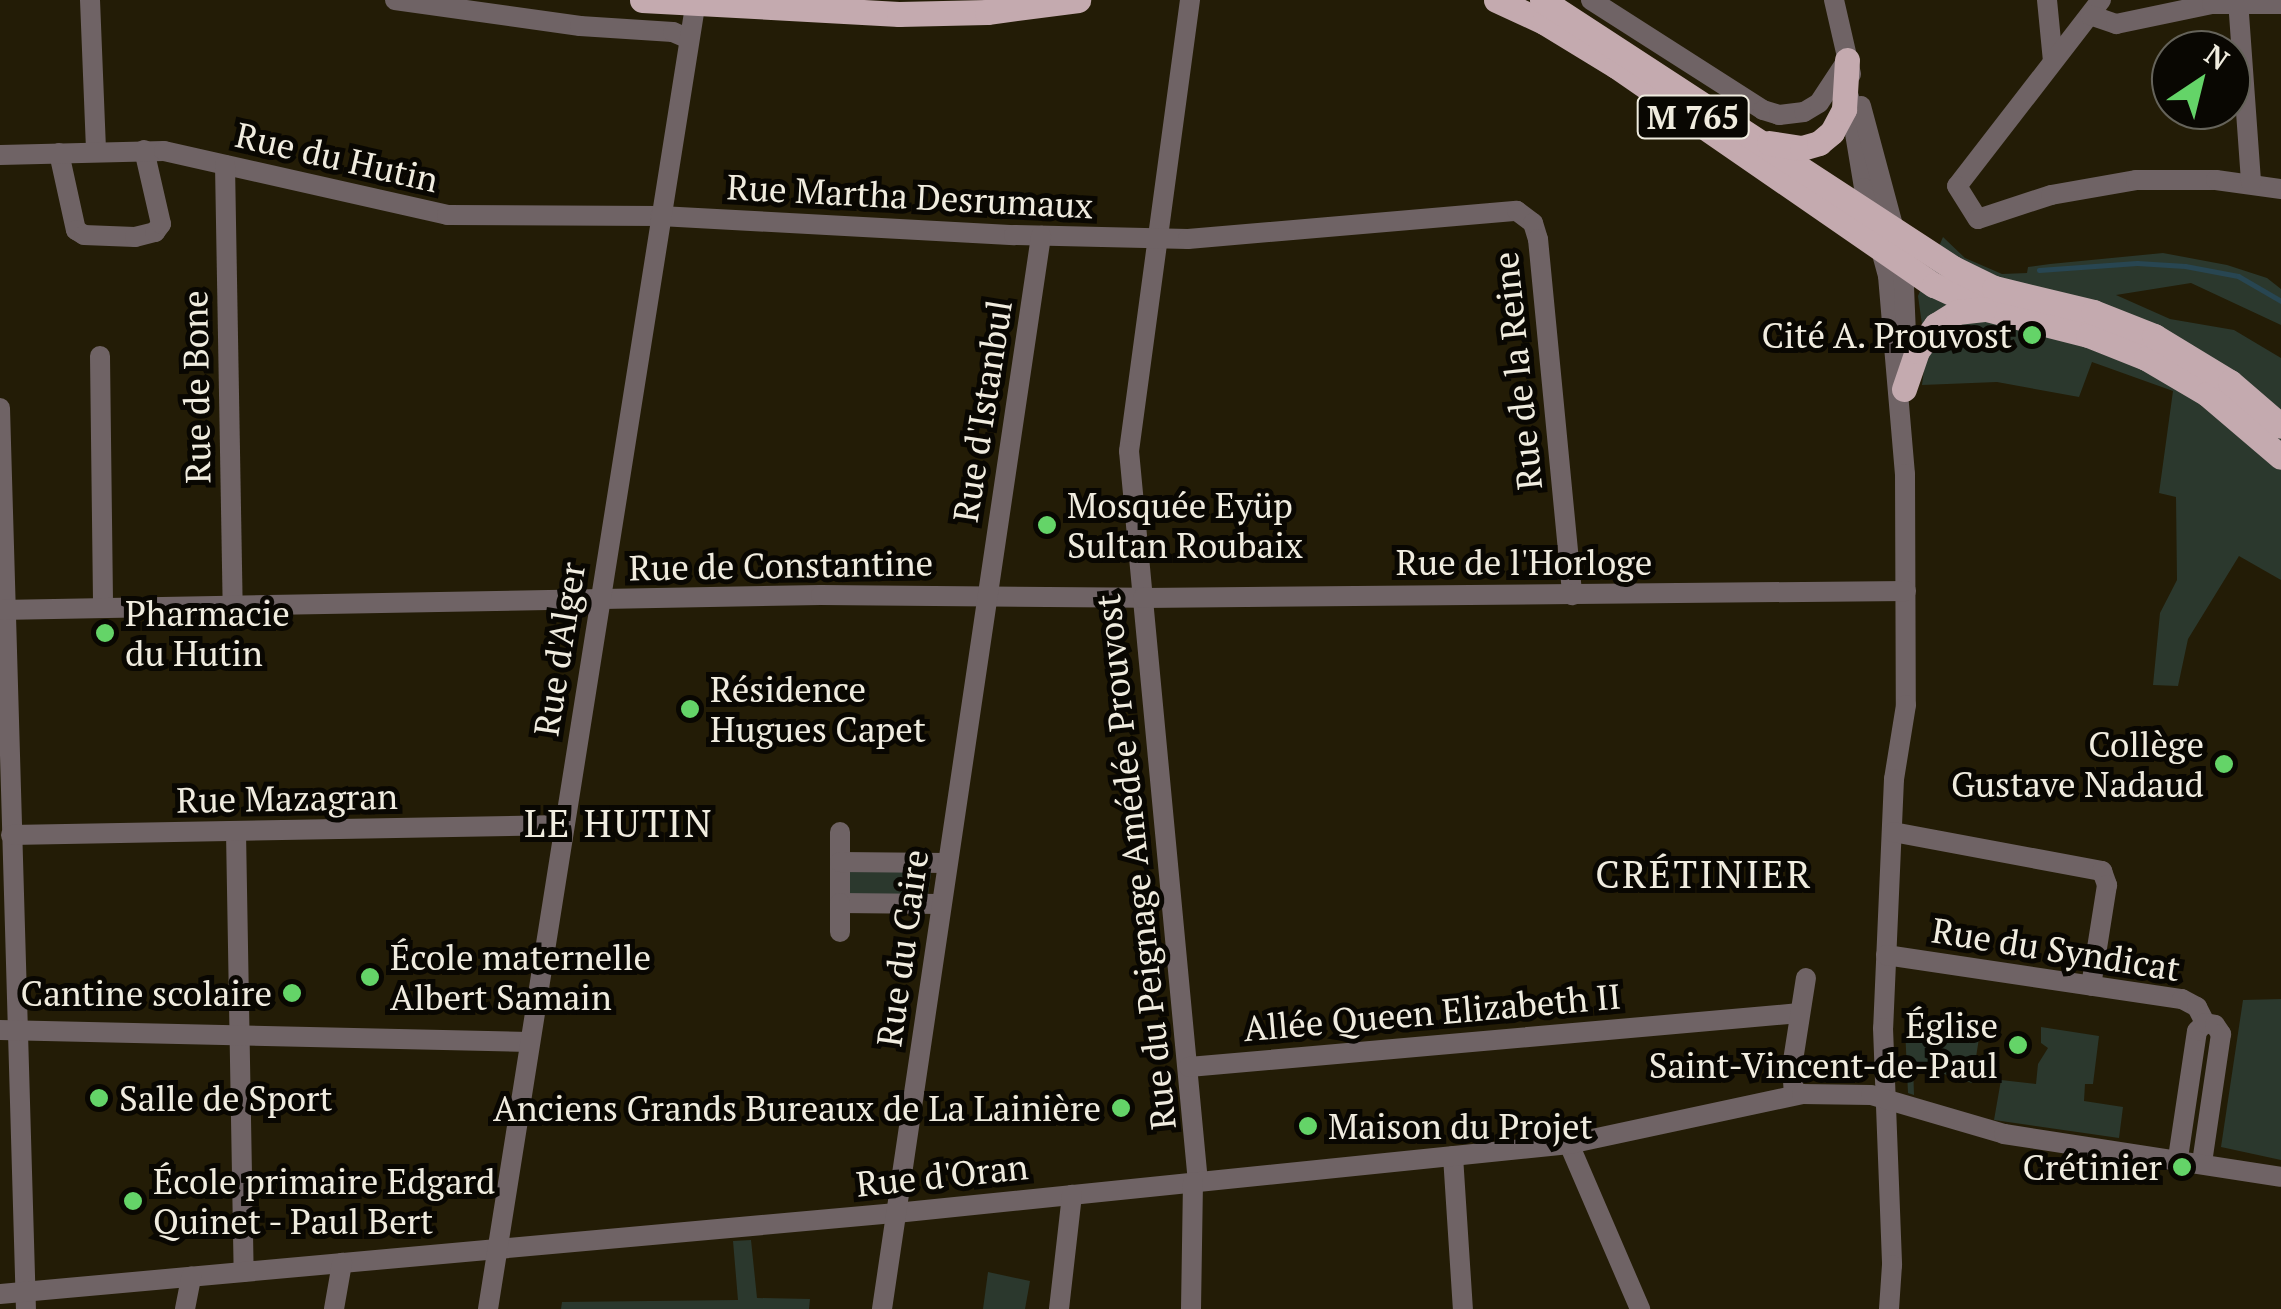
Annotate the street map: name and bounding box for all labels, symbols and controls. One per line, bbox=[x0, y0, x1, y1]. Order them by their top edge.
north arrow bbox=[2151, 30, 2251, 130]
text: N bbox=[2198, 35, 2237, 78]
road number: M 765 bbox=[1636, 90, 1750, 144]
street label: Rue du Hutin bbox=[232, 113, 442, 201]
street label: Rue Martha Desrumaux bbox=[726, 165, 1094, 227]
street label: Rue de la Reine bbox=[1484, 250, 1550, 492]
street label: Rue de Bone bbox=[173, 290, 219, 484]
street label: Rue d'Istanbul bbox=[944, 297, 1020, 525]
place label: Cité A. Prouvost bbox=[1759, 314, 2012, 356]
marker: Cité A. Prouvost bbox=[2021, 324, 2043, 346]
place label: Mosquée Eyüp Sultan Roubaix bbox=[1067, 484, 1303, 566]
marker: Mosquée Eyüp Sultan Roubaix bbox=[1036, 514, 1058, 536]
street label: Rue de Constantine bbox=[628, 541, 934, 589]
street label: Rue de l'Horloge bbox=[1396, 541, 1652, 583]
street label: Rue d'Alger bbox=[525, 559, 593, 739]
place label: Pharmacie du Hutin bbox=[125, 592, 290, 674]
street label: Rue du Peignage Amédée Prouvost bbox=[1086, 592, 1184, 1132]
marker: Pharmacie du Hutin bbox=[94, 622, 116, 644]
place label: Résidence Hugues Capet bbox=[710, 668, 926, 750]
marker: Résidence Hugues Capet bbox=[679, 698, 701, 720]
place label: Collège Gustave Nadaud bbox=[1951, 723, 2204, 805]
marker: Collège Gustave Nadaud bbox=[2213, 753, 2235, 775]
street label: Rue Mazagran bbox=[176, 775, 398, 821]
district label: LE HUTIN bbox=[524, 801, 714, 847]
street label: Rue du Caire bbox=[867, 847, 937, 1049]
district label: CRÉTINIER bbox=[1595, 852, 1813, 898]
street label: Rue du Syndicat bbox=[1929, 909, 2183, 989]
place label: École maternelle Albert Samain bbox=[390, 936, 651, 1018]
marker: École maternelle Albert Samain bbox=[359, 966, 381, 988]
place label: Cantine scolaire bbox=[21, 972, 272, 1014]
street label: Allée Queen Elizabeth II bbox=[1242, 975, 1622, 1049]
marker: Cantine scolaire bbox=[281, 982, 303, 1004]
place label: Église Saint-Vincent-de-Paul bbox=[1649, 1004, 1998, 1086]
marker: Église Saint-Vincent-de-Paul bbox=[2007, 1034, 2029, 1056]
place label: Salle de Sport bbox=[119, 1077, 332, 1119]
marker: Salle de Sport bbox=[88, 1087, 110, 1109]
place label: Anciens Grands Bureaux de La Lainière bbox=[493, 1087, 1101, 1129]
marker: Anciens Grands Bureaux de La Lainière bbox=[1110, 1097, 1132, 1119]
place label: Maison du Projet bbox=[1328, 1105, 1593, 1147]
marker: Maison du Projet bbox=[1297, 1115, 1319, 1137]
street label: Rue d'Oran bbox=[854, 1145, 1030, 1205]
place label: Crétinier bbox=[2023, 1146, 2162, 1188]
marker: Crétinier bbox=[2171, 1156, 2193, 1178]
place label: École primaire Edgard Quinet - Paul Bert bbox=[153, 1160, 496, 1242]
marker: École primaire Edgard Quinet - Paul Bert bbox=[122, 1190, 144, 1212]

